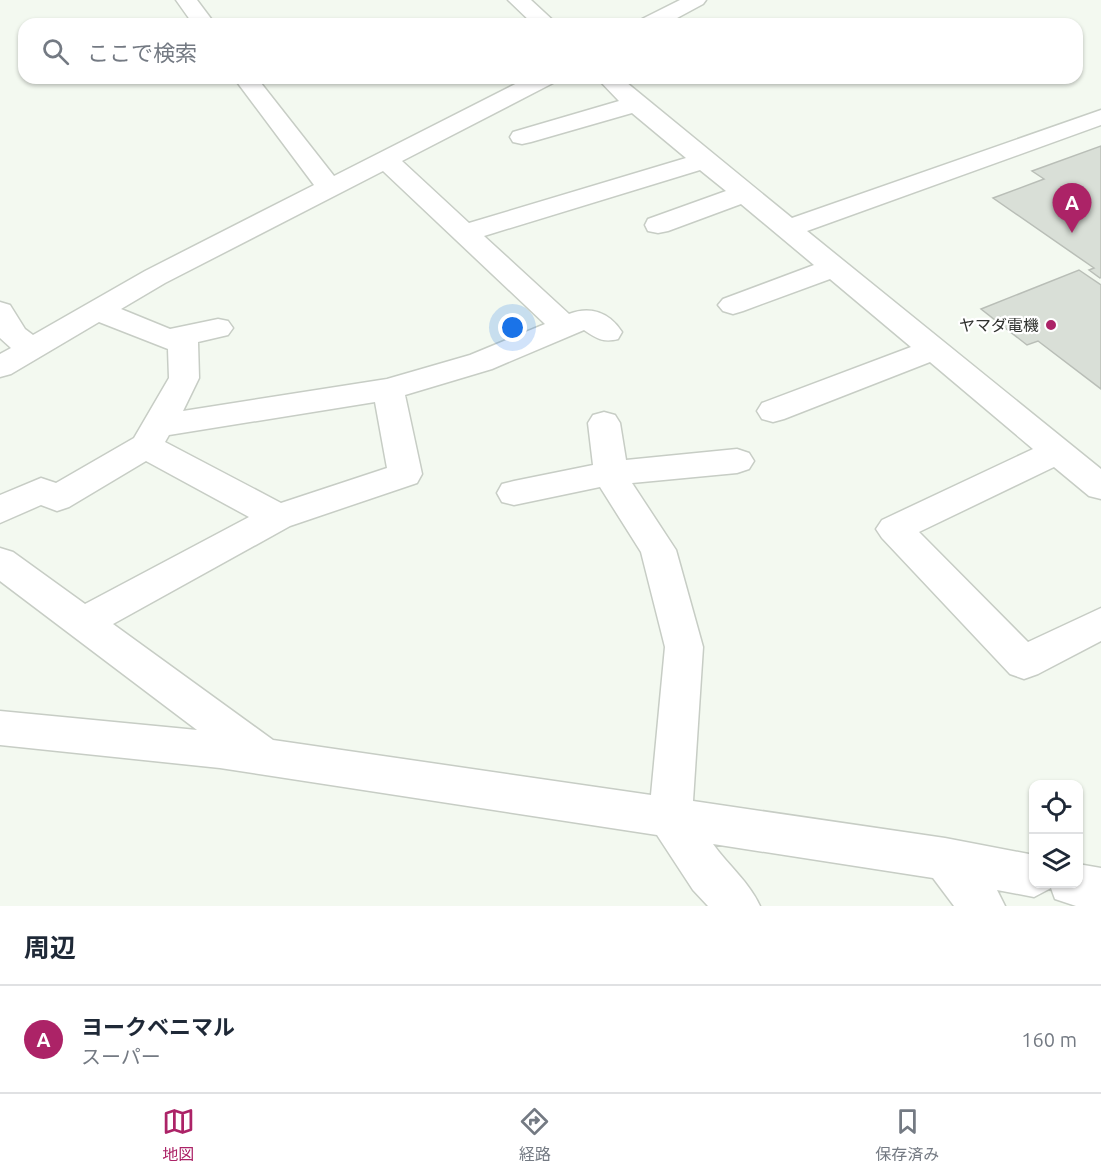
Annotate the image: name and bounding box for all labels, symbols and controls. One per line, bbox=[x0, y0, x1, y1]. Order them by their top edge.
search box bbox=[18, 18, 1083, 84]
icon: search bbox=[39, 35, 72, 68]
text: ここで検索 bbox=[87, 40, 197, 65]
pin: A bbox=[1052, 184, 1092, 233]
your location bbox=[498, 313, 527, 342]
place label: ヤマダ電機 bbox=[959, 316, 1039, 334]
marker: ヤマダ電機 bbox=[1044, 318, 1058, 332]
map controls bbox=[1029, 780, 1083, 888]
button: locate bbox=[1029, 780, 1083, 834]
button: layers bbox=[1029, 834, 1083, 888]
text: 周辺 bbox=[24, 933, 76, 962]
text: ヨークベニマル bbox=[81, 1014, 235, 1039]
text: A bbox=[36, 1028, 51, 1051]
text: 160 m bbox=[1021, 1028, 1077, 1051]
text: スーパー bbox=[81, 1045, 161, 1068]
tab: 地図 bbox=[162, 1105, 195, 1165]
tab: 経路 bbox=[518, 1105, 551, 1165]
tab: 保存済み bbox=[875, 1105, 939, 1165]

